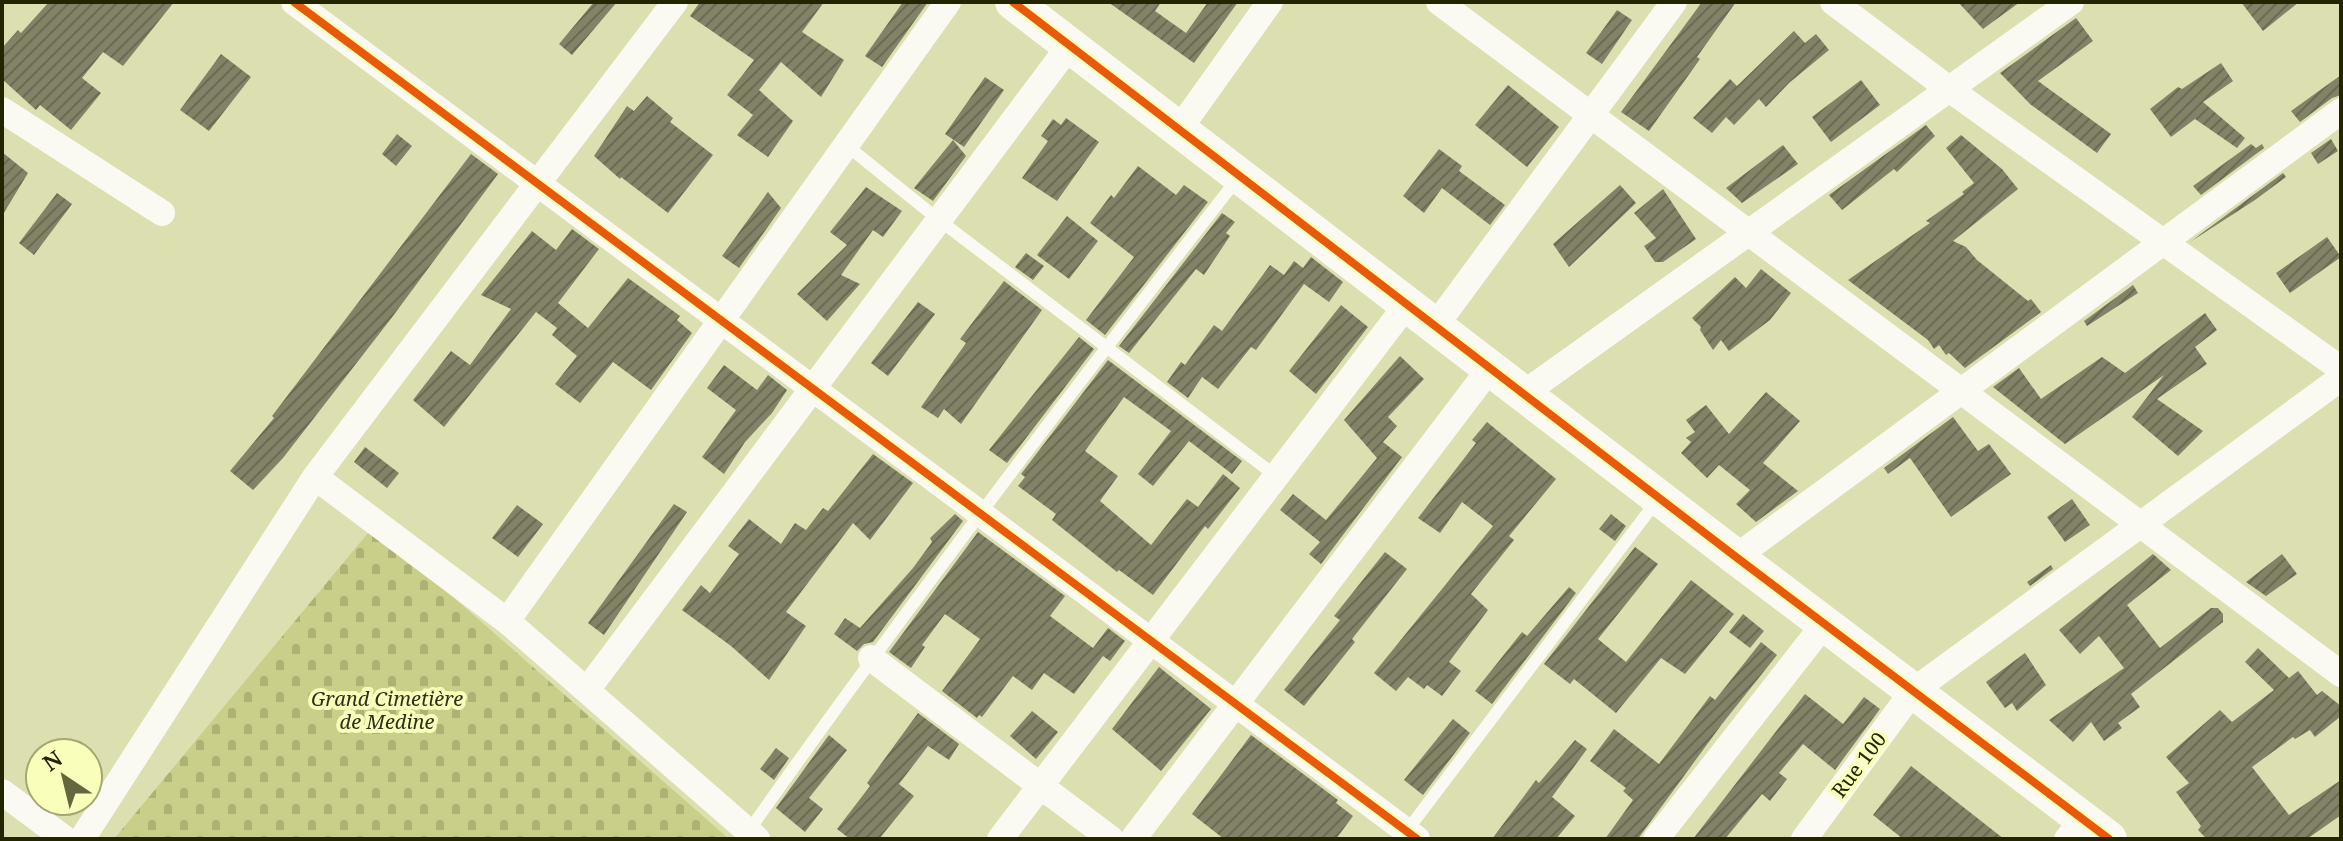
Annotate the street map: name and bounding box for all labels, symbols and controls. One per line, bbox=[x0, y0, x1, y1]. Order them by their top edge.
park label: Grand Cimetière de Medine bbox=[311, 685, 463, 735]
street label: Rue 100 bbox=[1825, 727, 1892, 803]
north arrow bbox=[24, 737, 104, 817]
text: N bbox=[36, 743, 68, 777]

